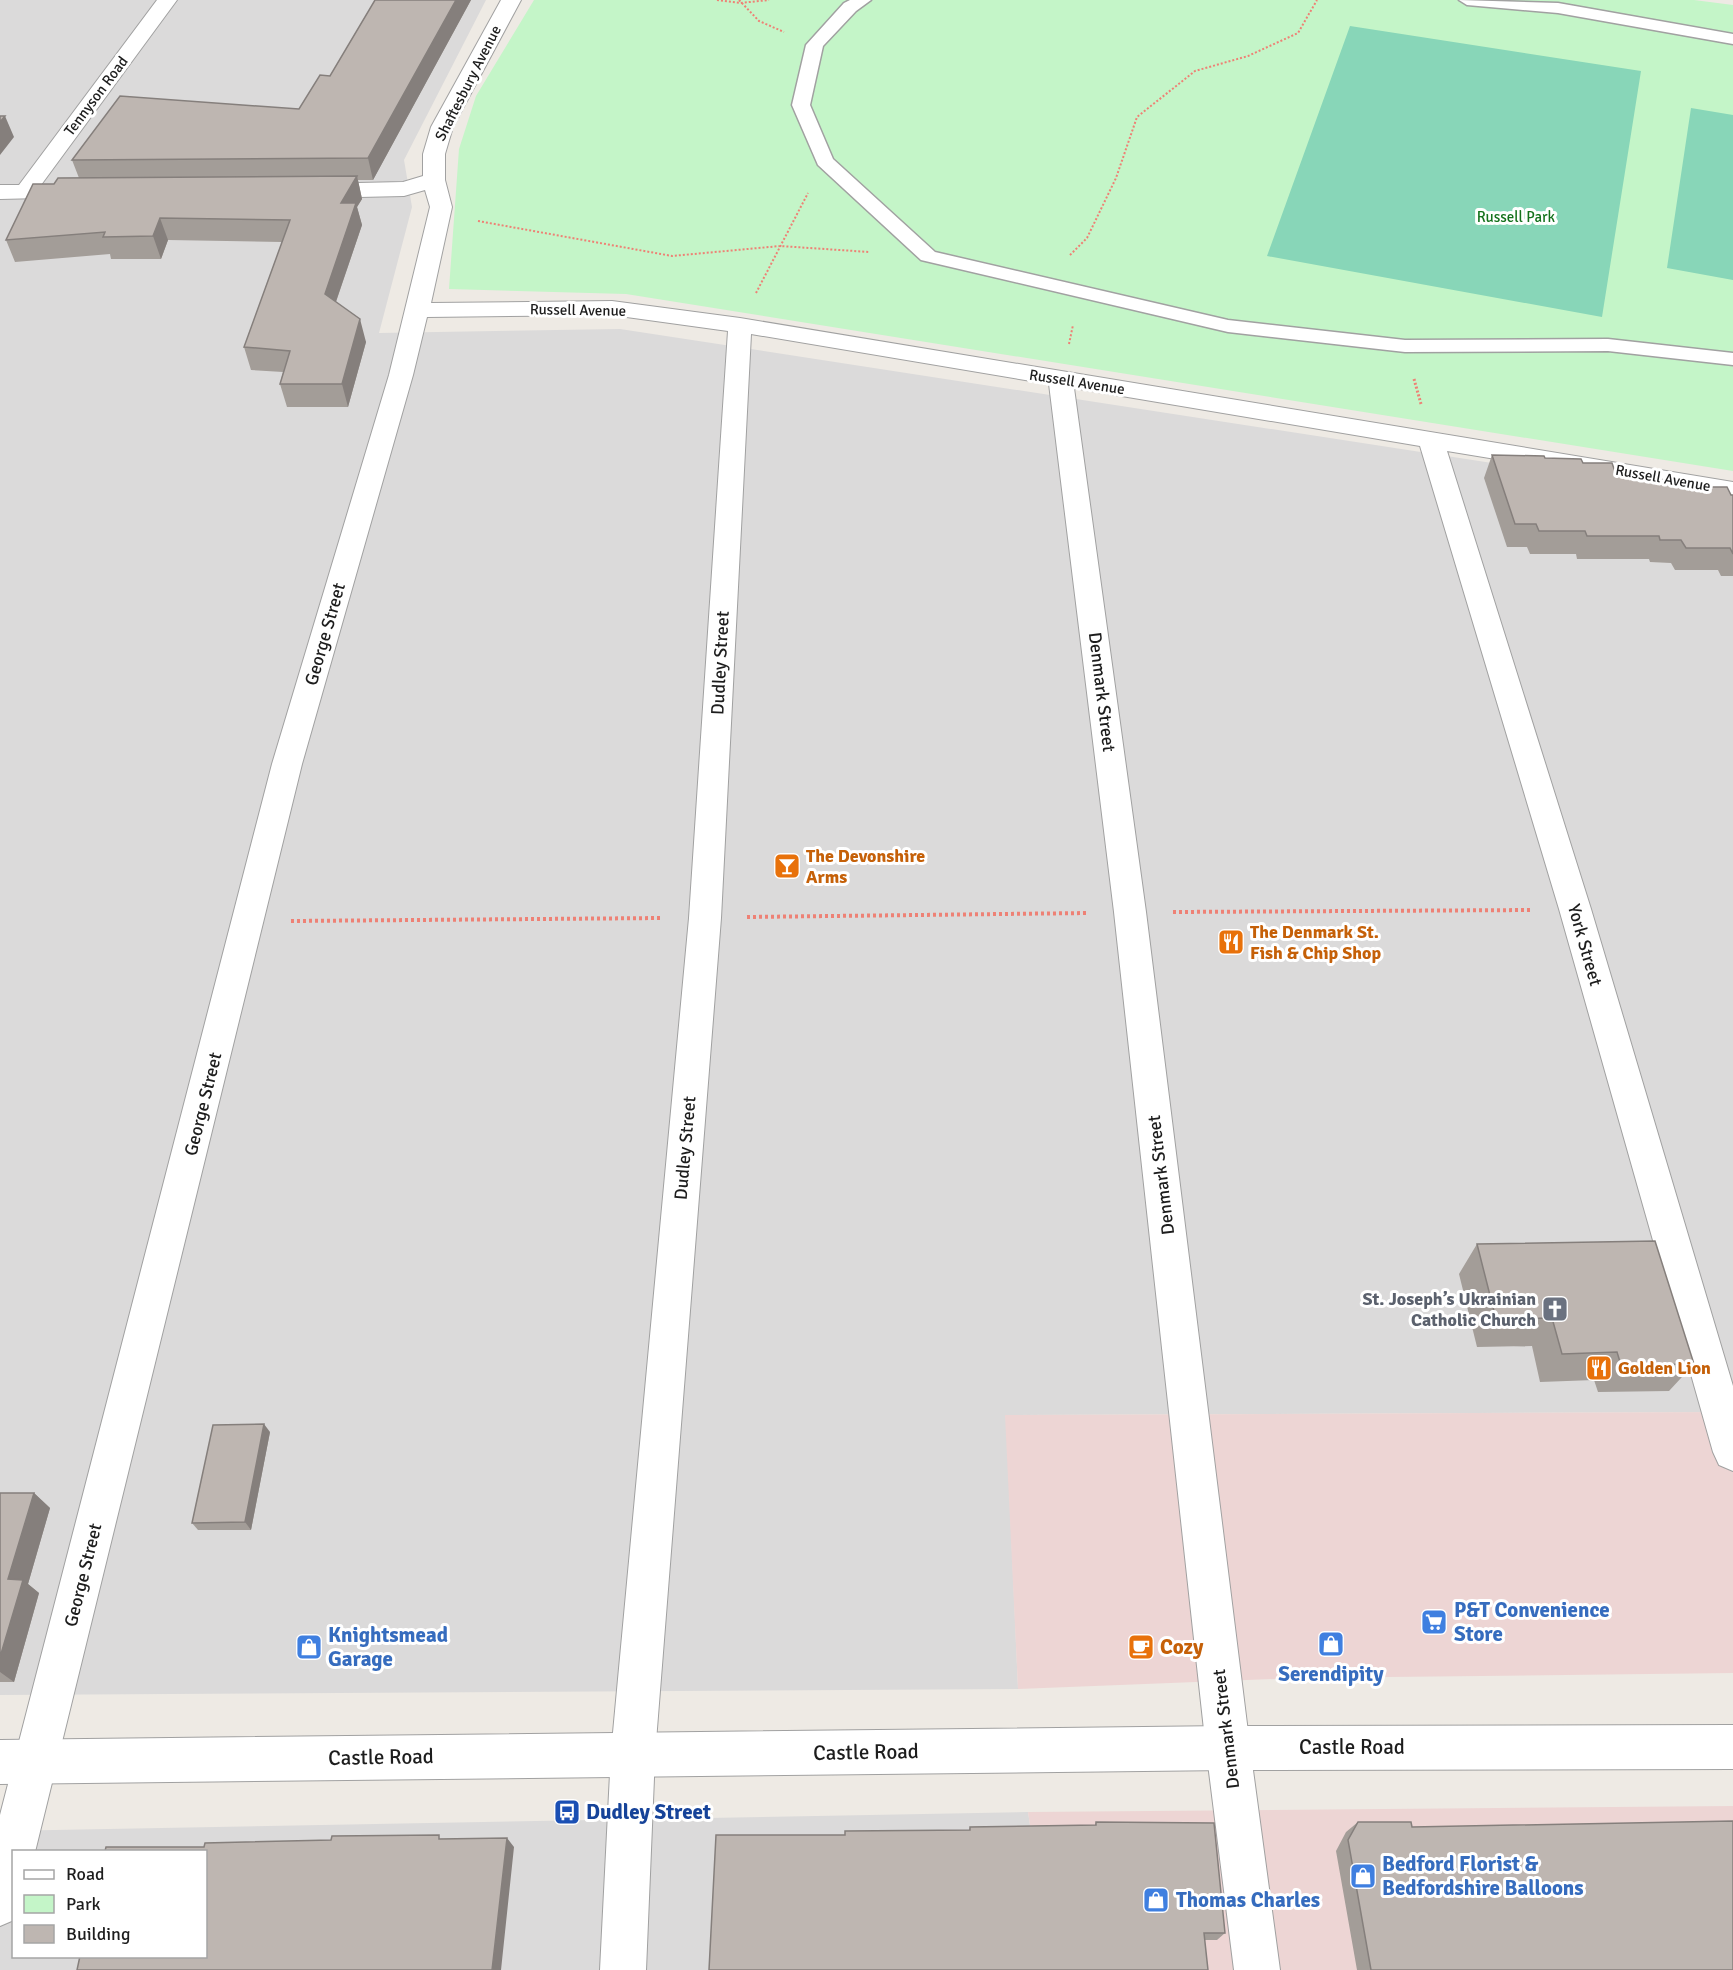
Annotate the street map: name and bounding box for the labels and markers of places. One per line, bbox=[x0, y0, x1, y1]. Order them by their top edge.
place label: The Devonshire Arms bbox=[806, 845, 925, 888]
bar icon: The Devonshire Arms bbox=[772, 851, 802, 881]
place label: The Denmark St. Fish & Chip Shop bbox=[1250, 921, 1381, 964]
restaurant icon: The Denmark St. Fish & Chip Shop bbox=[1216, 927, 1246, 957]
place label: St. Joseph’s Ukrainian Catholic Church bbox=[1363, 1288, 1536, 1331]
church icon: St. Joseph’s Ukrainian Catholic Church bbox=[1540, 1294, 1570, 1324]
restaurant icon: Golden Lion bbox=[1584, 1353, 1614, 1383]
place label: Golden Lion bbox=[1618, 1357, 1711, 1379]
place label: P&T Convenience Store bbox=[1454, 1597, 1610, 1647]
supermarket icon: P&T Convenience Store bbox=[1419, 1607, 1449, 1637]
place label: Knightsmead Garage bbox=[328, 1622, 448, 1672]
shop icon: Serendipity bbox=[1316, 1629, 1346, 1659]
shop icon: Knightsmead Garage bbox=[294, 1632, 324, 1662]
cafe icon: Cozy bbox=[1126, 1632, 1156, 1662]
place label: Cozy bbox=[1160, 1634, 1204, 1660]
place label: Serendipity bbox=[1278, 1661, 1384, 1687]
bus stop icon: Dudley Street bbox=[552, 1797, 582, 1827]
place label: Dudley Street bbox=[586, 1799, 711, 1825]
place label: Bedford Florist & Bedfordshire Balloons bbox=[1382, 1851, 1584, 1901]
shop icon: Bedford Florist & Bedfordshire Balloons bbox=[1348, 1861, 1378, 1891]
shop icon: Thomas Charles bbox=[1141, 1885, 1171, 1915]
place label: Thomas Charles bbox=[1176, 1887, 1320, 1913]

